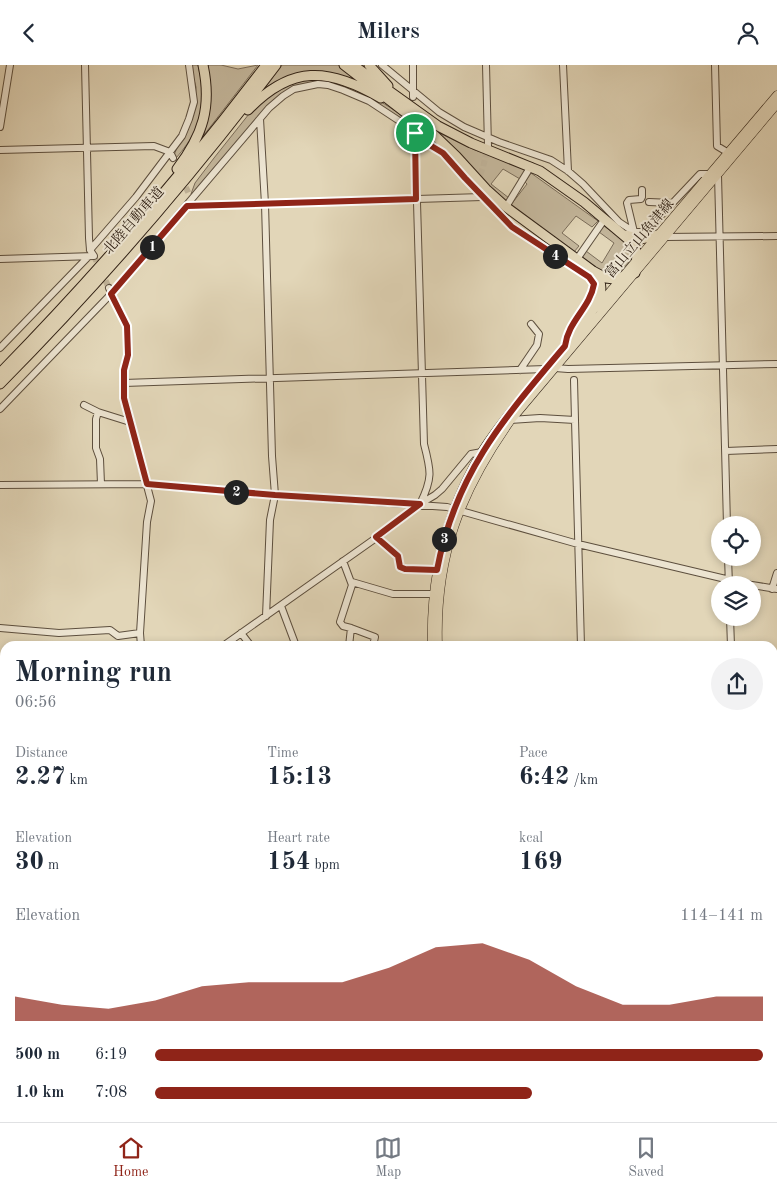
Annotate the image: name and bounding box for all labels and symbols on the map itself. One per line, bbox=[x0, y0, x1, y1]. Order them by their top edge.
pin bbox=[394, 112, 436, 154]
street label: 北陸自動車道 bbox=[100, 184, 167, 257]
street label: 富山立山魚津線 bbox=[602, 196, 677, 281]
pin: 1 bbox=[140, 235, 164, 259]
pin: 4 bbox=[542, 243, 568, 269]
pin: 2 bbox=[224, 479, 248, 505]
pin: 3 bbox=[432, 527, 456, 551]

